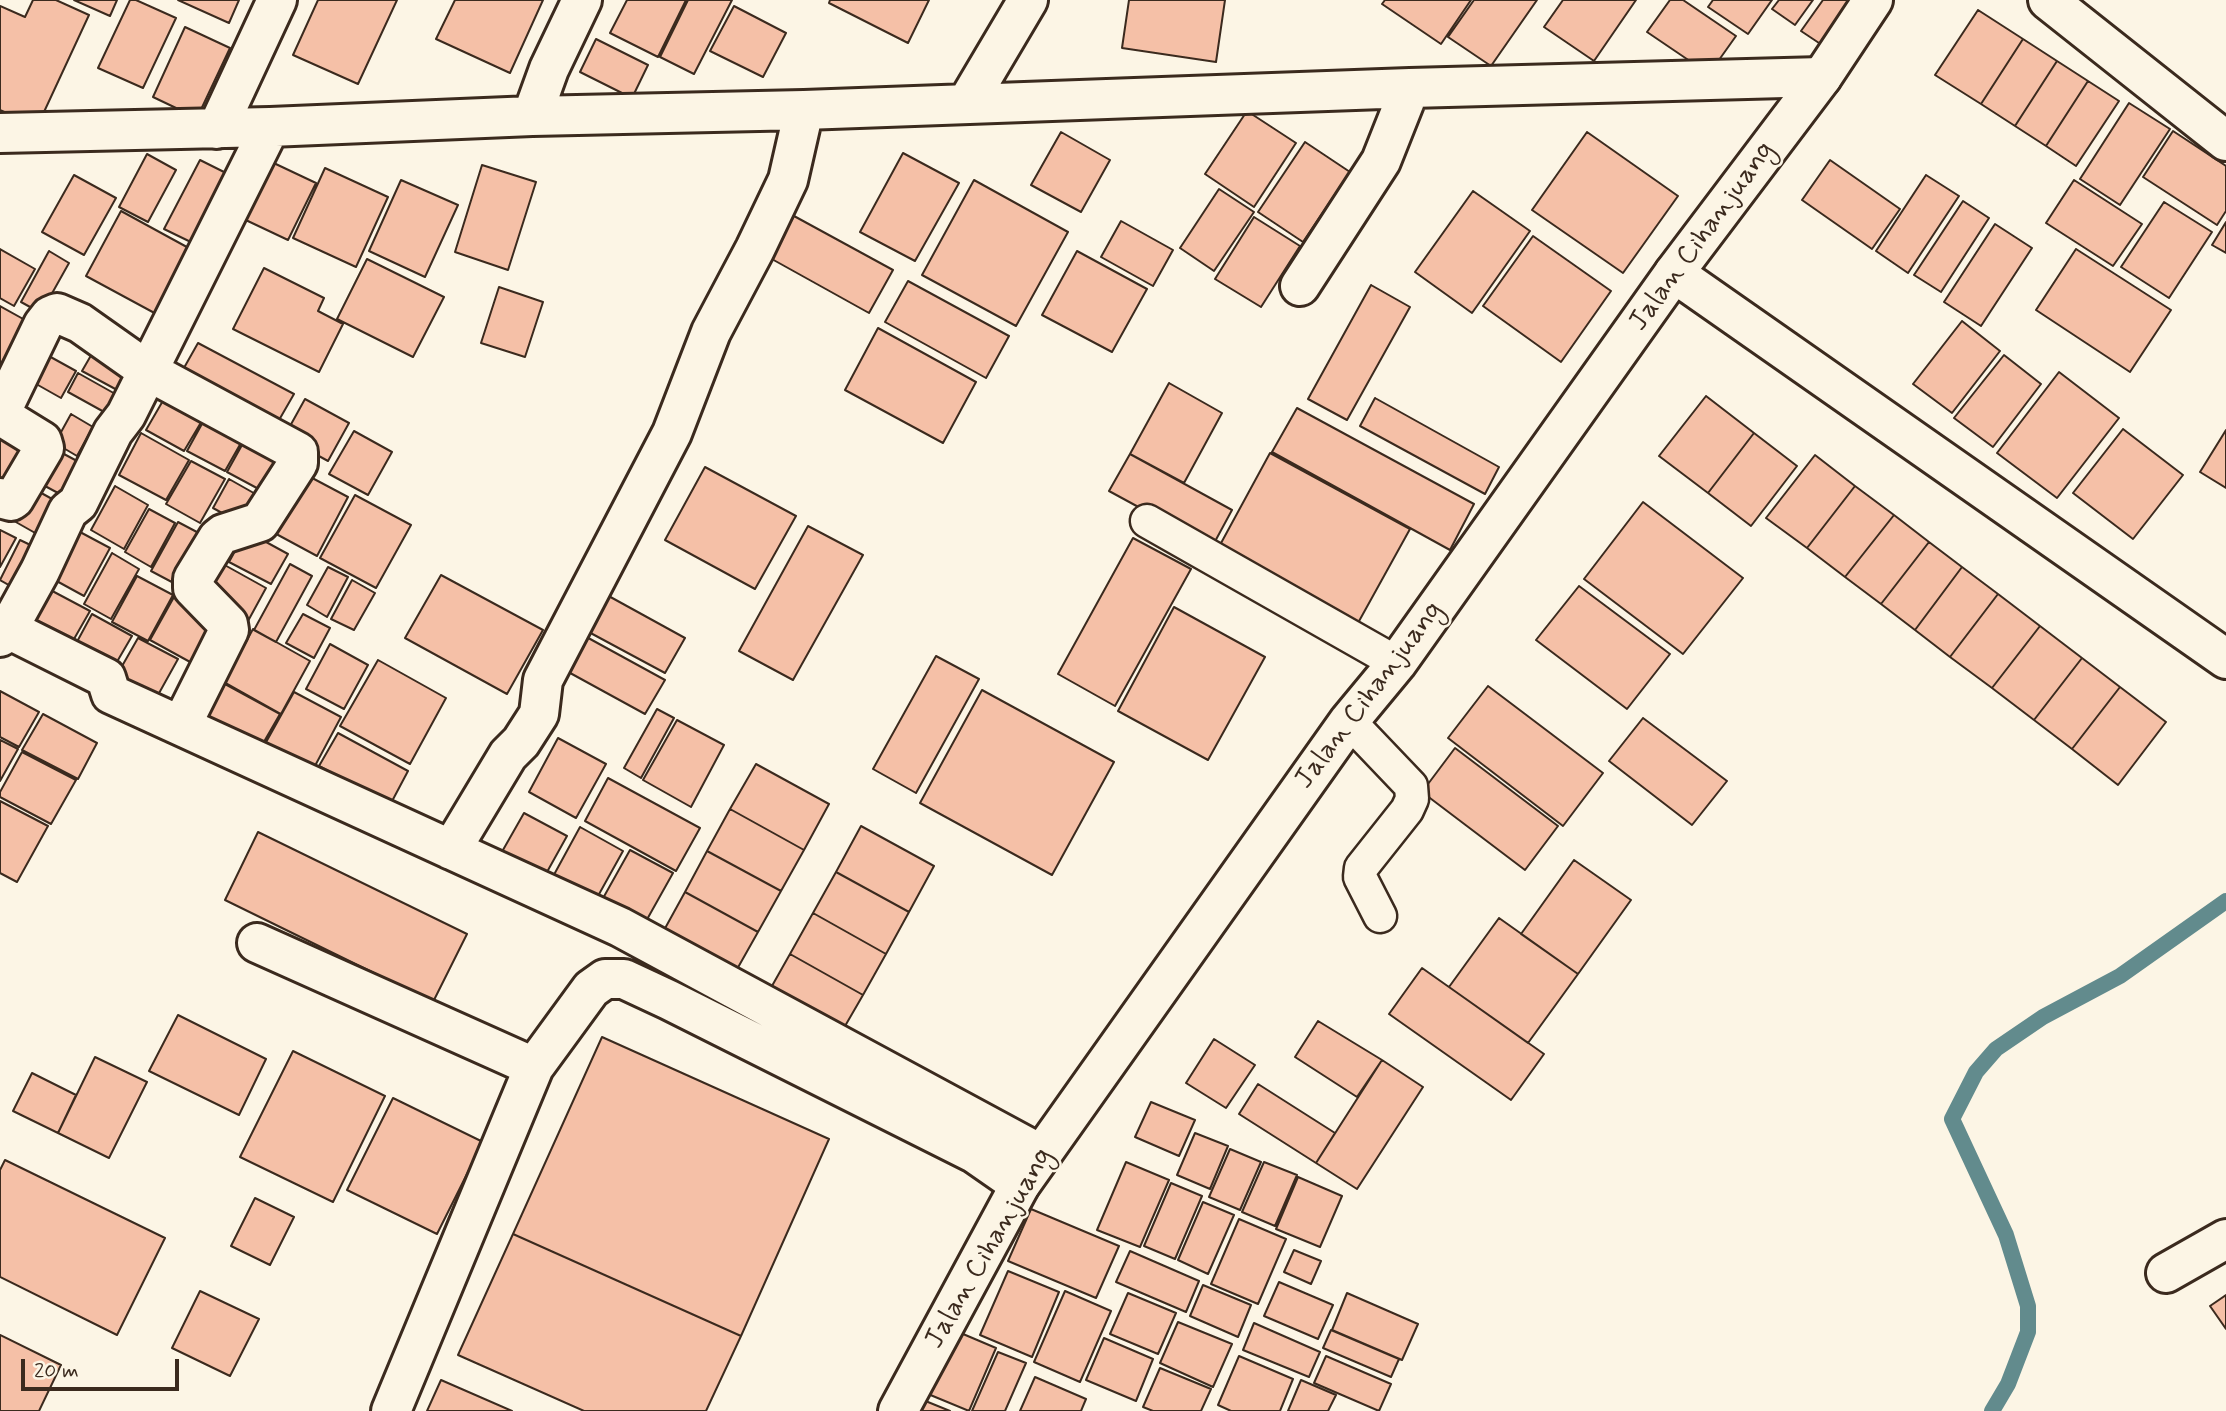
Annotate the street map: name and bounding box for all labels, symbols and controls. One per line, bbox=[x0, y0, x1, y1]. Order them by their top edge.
street label: Jalan Cihanjuang bbox=[1623, 136, 1783, 338]
street label: Jalan Cihanjuang bbox=[1289, 596, 1451, 796]
street label: Jalan Cihanjuang bbox=[919, 1143, 1061, 1355]
scale bar bbox=[24, 1344, 182, 1388]
text: 20 m bbox=[34, 1357, 79, 1385]

